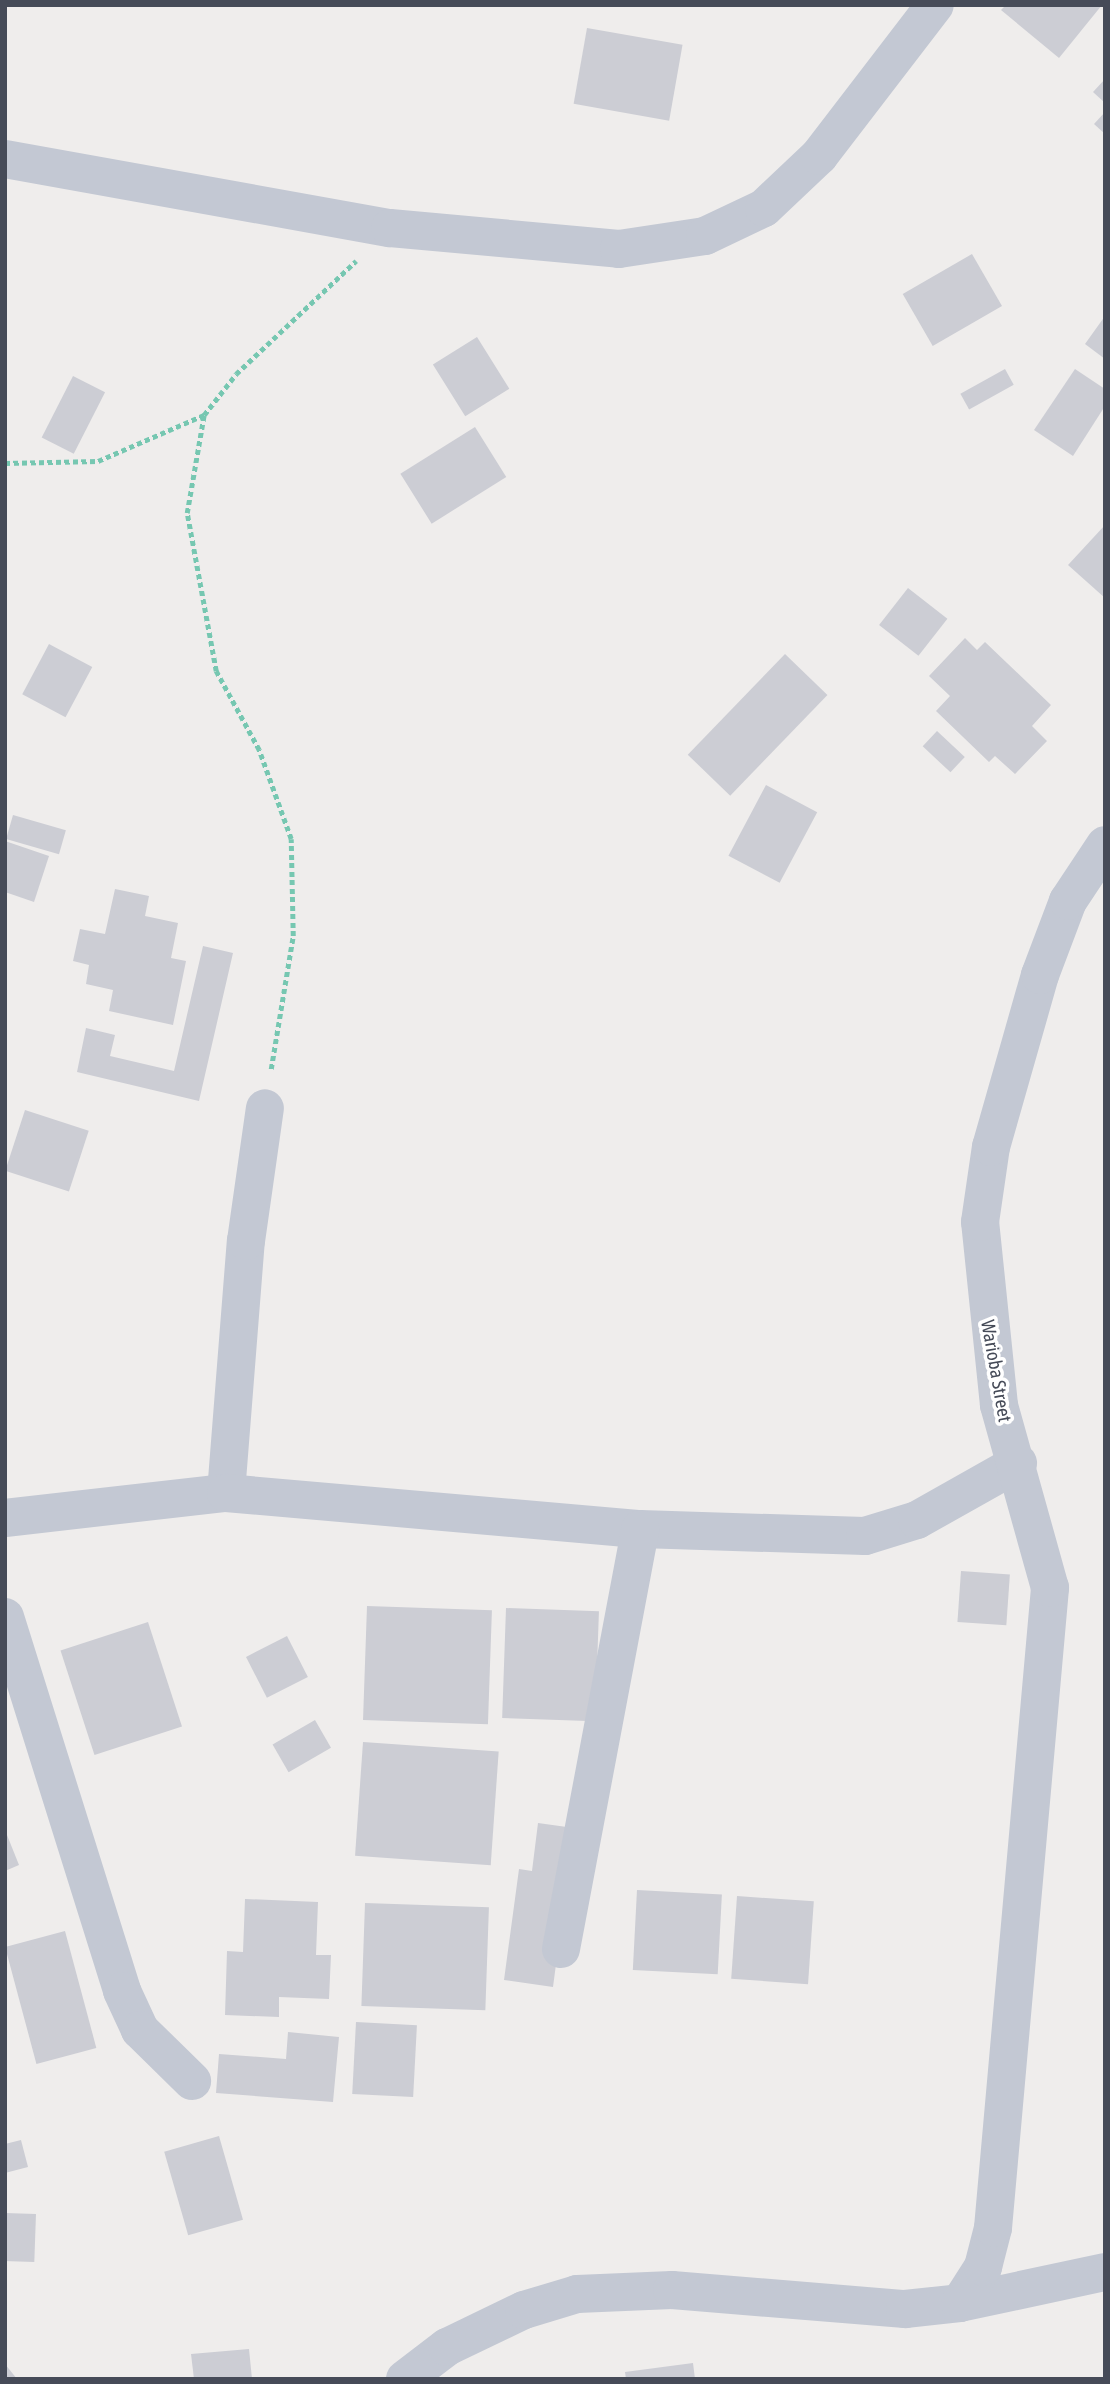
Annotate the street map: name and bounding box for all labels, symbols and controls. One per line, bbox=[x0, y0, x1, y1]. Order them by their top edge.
street label: Warioba Street bbox=[976, 1318, 1016, 1424]

